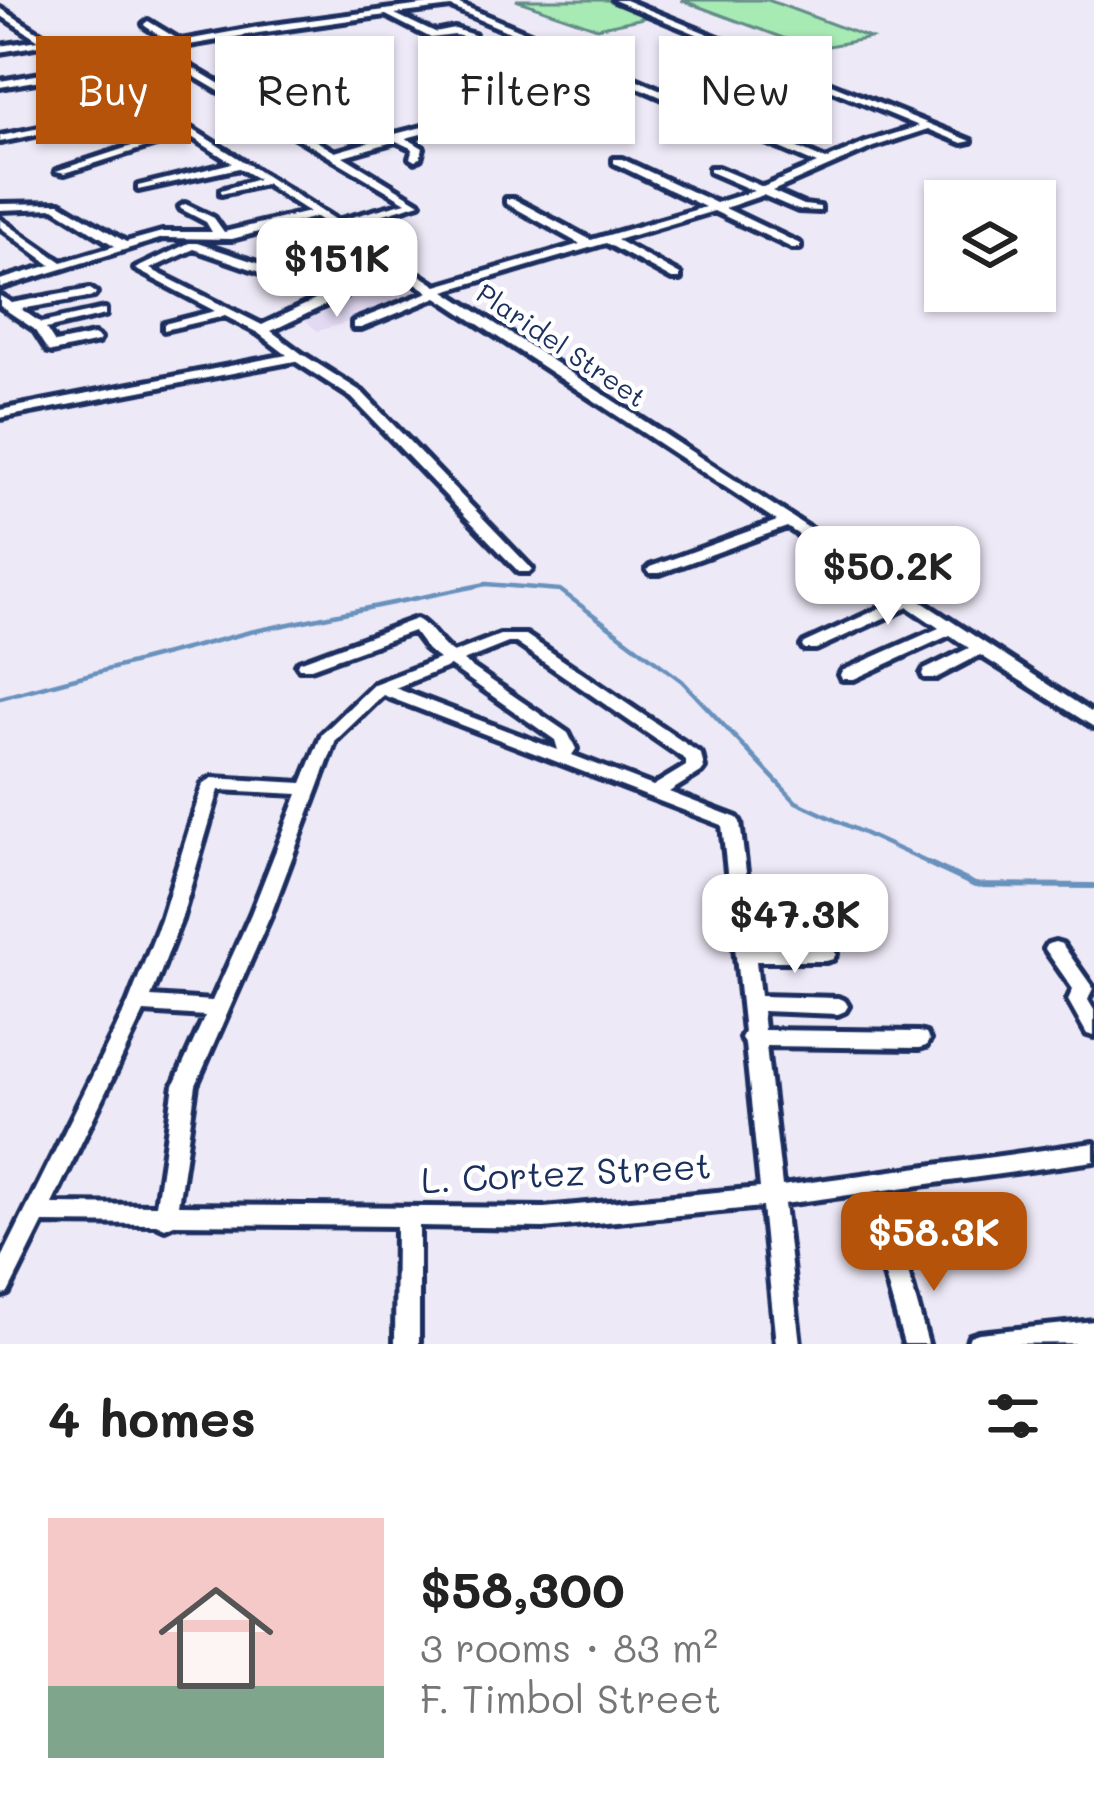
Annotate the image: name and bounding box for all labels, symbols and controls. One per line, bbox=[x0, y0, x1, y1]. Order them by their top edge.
chip: Buy bbox=[36, 36, 191, 144]
chip: Rent bbox=[215, 36, 394, 144]
chip: Filters bbox=[418, 36, 635, 144]
chip: New bbox=[659, 36, 832, 144]
map controls bbox=[924, 180, 1056, 312]
button: layers bbox=[924, 180, 1056, 312]
pin: $151K bbox=[253, 218, 421, 320]
text: $151K bbox=[283, 231, 391, 282]
street label: Plaridel Street bbox=[470, 275, 653, 414]
pin: $50.2K bbox=[790, 526, 986, 628]
text: $50.2K bbox=[822, 539, 954, 590]
pin: $47.3K bbox=[697, 874, 893, 976]
text: $47.3K bbox=[729, 887, 861, 938]
street label: L. Cortez Street bbox=[420, 1140, 712, 1203]
pin: $58.3K bbox=[836, 1192, 1032, 1294]
text: $58.3K bbox=[868, 1205, 1000, 1256]
text: 4 homes bbox=[48, 1383, 256, 1450]
icon: filters bbox=[980, 1383, 1046, 1449]
text: $58,300 bbox=[420, 1554, 625, 1621]
icon: home bbox=[144, 1566, 288, 1710]
text: 3 rooms · 83 m² bbox=[420, 1621, 718, 1672]
text: F. Timbol Street bbox=[420, 1672, 721, 1723]

